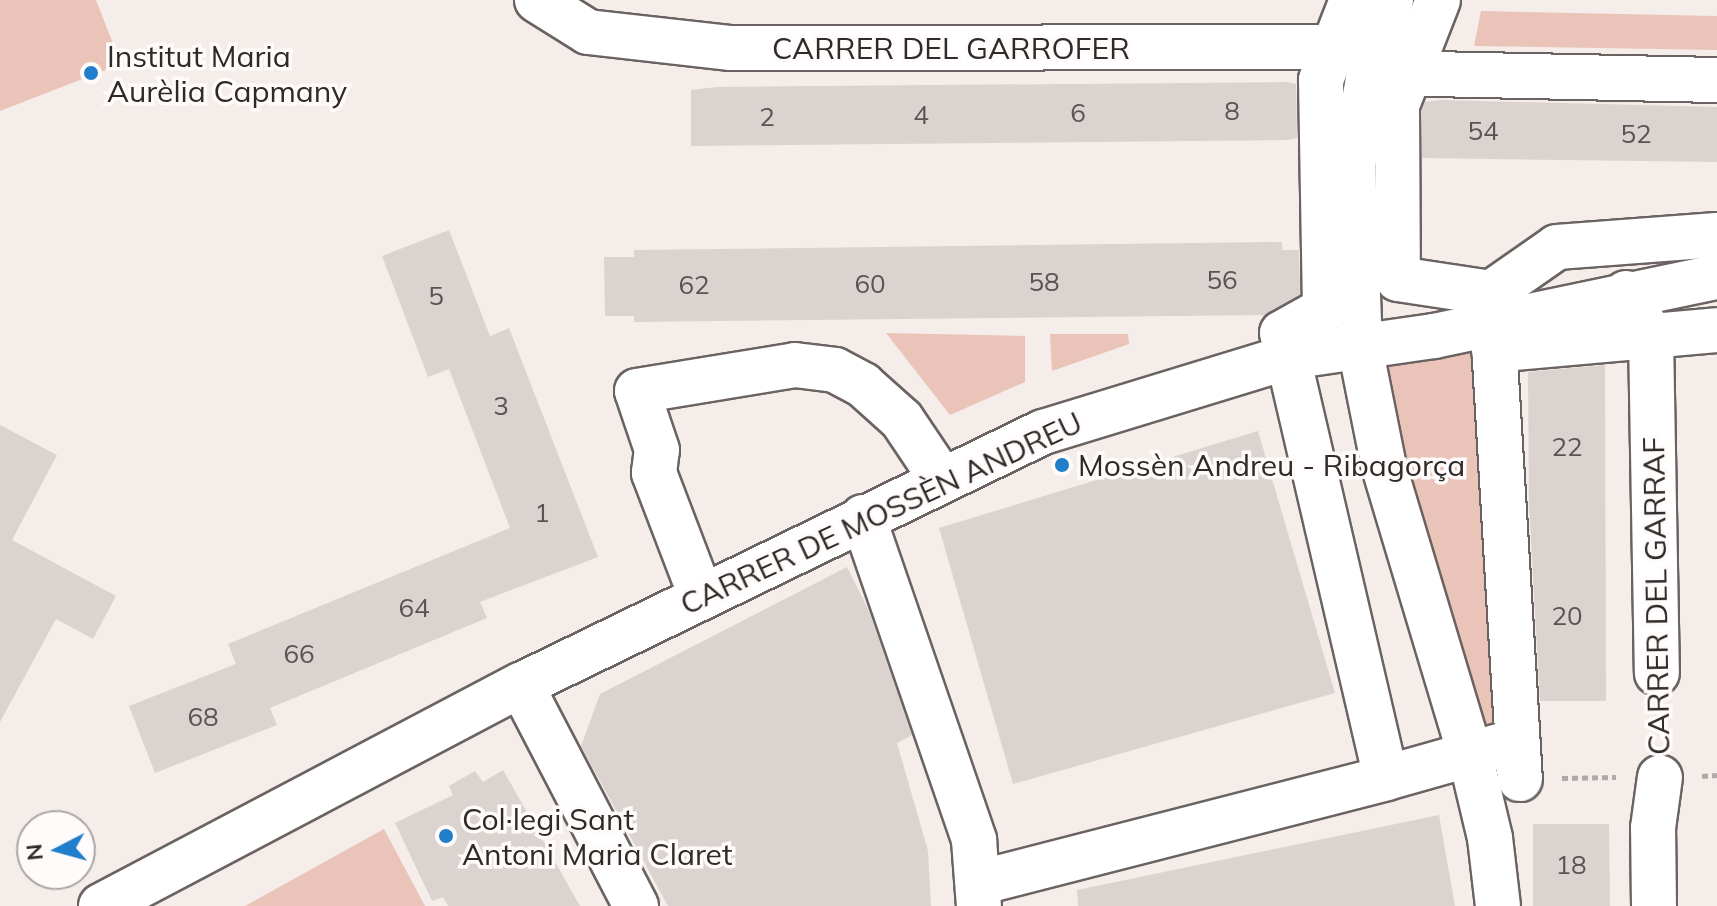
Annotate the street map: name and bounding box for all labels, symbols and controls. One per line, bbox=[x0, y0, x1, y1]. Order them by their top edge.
street label: CARRER DEL GARROFER bbox=[772, 30, 1130, 66]
place label: Institut Maria Aurèlia Capmany bbox=[107, 38, 347, 108]
marker: Institut Maria Aurèlia Capmany bbox=[82, 64, 100, 82]
house number: 8 bbox=[1224, 95, 1240, 127]
house number: 6 bbox=[1070, 97, 1086, 129]
house number: 4 bbox=[913, 99, 929, 131]
house number: 2 bbox=[759, 101, 775, 133]
house number: 54 bbox=[1467, 115, 1499, 147]
house number: 52 bbox=[1620, 118, 1652, 150]
house number: 56 bbox=[1206, 264, 1238, 296]
house number: 58 bbox=[1028, 266, 1060, 298]
house number: 60 bbox=[854, 268, 886, 300]
house number: 62 bbox=[678, 269, 710, 301]
house number: 5 bbox=[428, 280, 444, 312]
house number: 3 bbox=[493, 390, 509, 422]
street label: CARRER DE MOSSÈN ANDREU bbox=[674, 404, 1088, 622]
house number: 22 bbox=[1551, 431, 1583, 463]
street label: CARRER DEL GARRAF bbox=[1635, 437, 1677, 755]
place label: Mossèn Andreu - Ribagorça bbox=[1078, 447, 1465, 483]
marker: Mossèn Andreu - Ribagorça bbox=[1053, 456, 1071, 474]
house number: 1 bbox=[534, 497, 550, 529]
house number: 64 bbox=[398, 592, 430, 624]
house number: 20 bbox=[1551, 600, 1583, 632]
house number: 66 bbox=[283, 638, 315, 670]
house number: 68 bbox=[187, 701, 219, 733]
place label: Col·legi Sant Antoni Maria Claret bbox=[462, 801, 732, 872]
north arrow bbox=[16, 810, 96, 890]
marker: Col·legi Sant Antoni Maria Claret bbox=[437, 827, 455, 845]
text: N bbox=[19, 843, 49, 862]
house number: 18 bbox=[1555, 849, 1587, 881]

